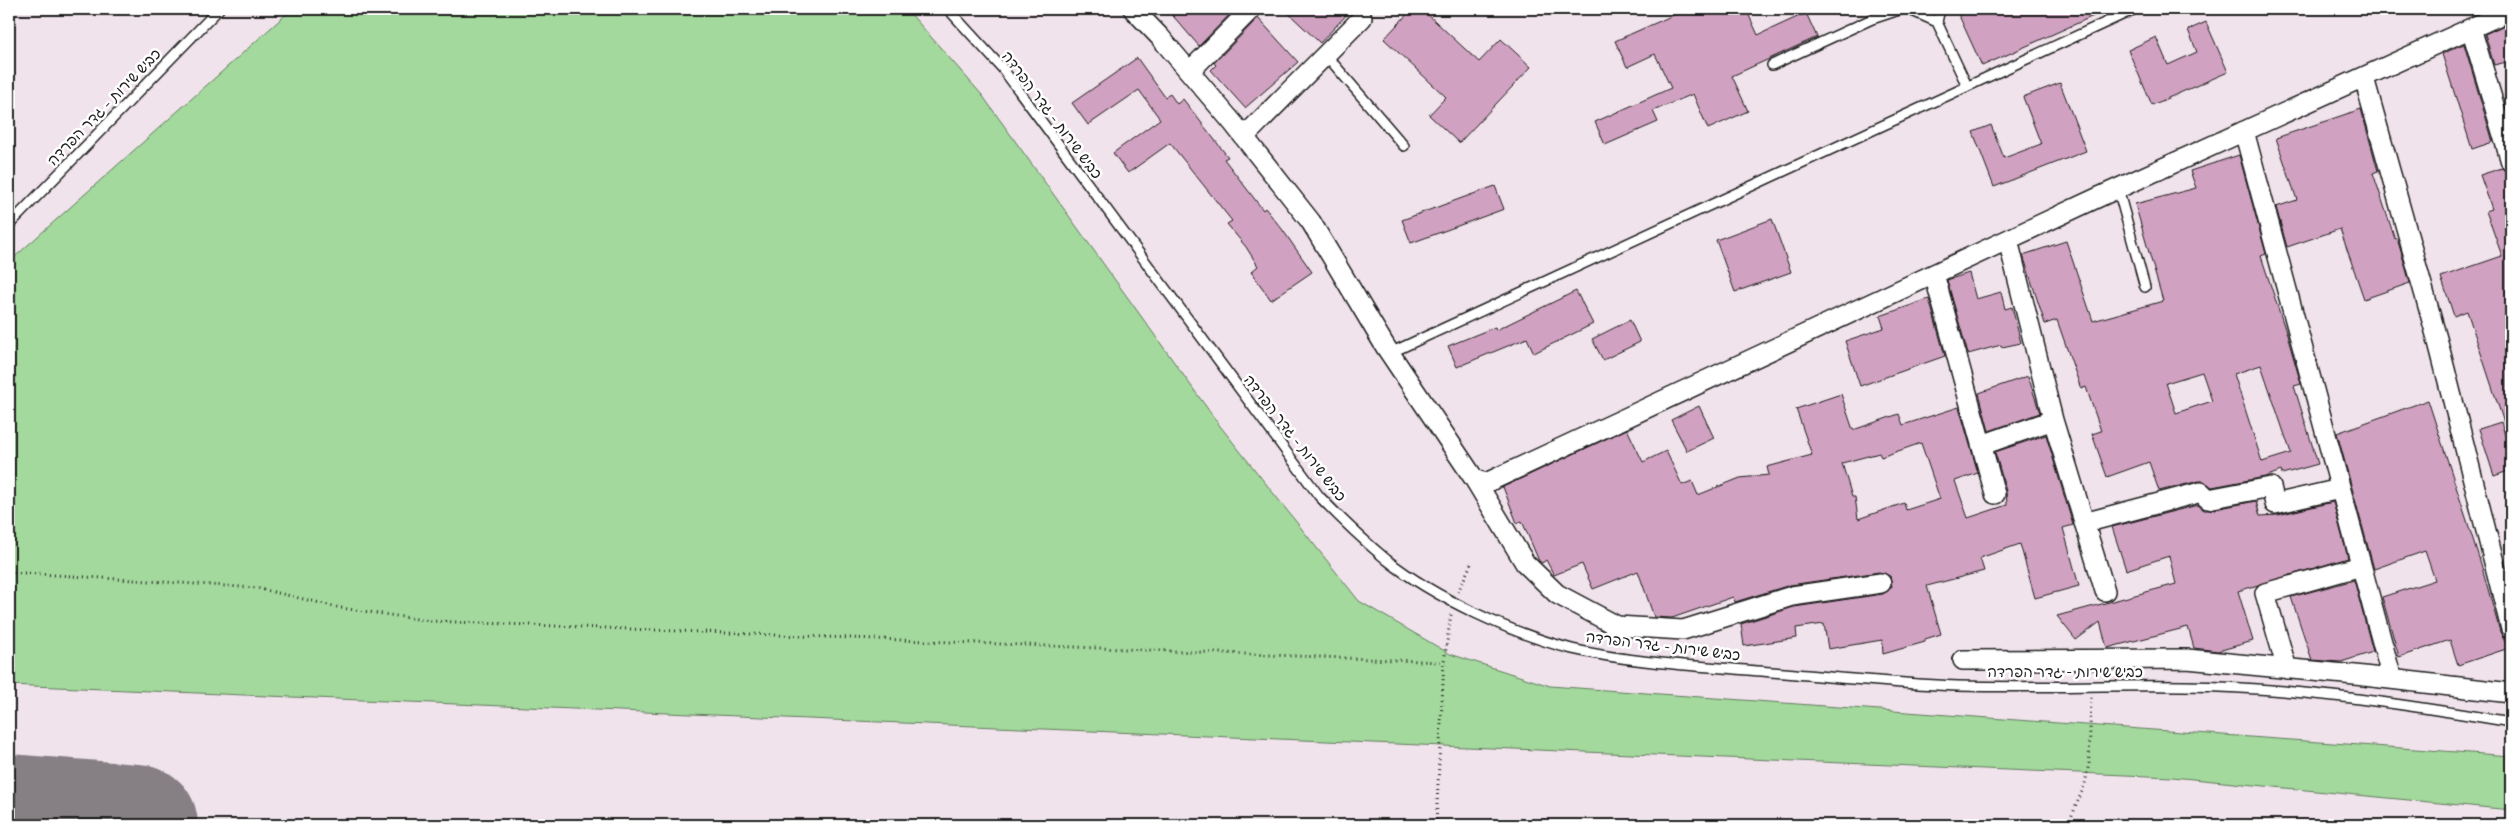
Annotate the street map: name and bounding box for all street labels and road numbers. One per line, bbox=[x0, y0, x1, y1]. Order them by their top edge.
street label: כביש שירות - גדר הפרדה bbox=[43, 44, 164, 169]
street label: כביש שירות - גדר הפרדה bbox=[998, 47, 1107, 183]
street label: כביש שירות - גדר הפרדה bbox=[1240, 371, 1351, 505]
street label: כביש שירות - גדר הפרדה bbox=[1585, 627, 1741, 664]
street label: כביש שירות - גדר הפרדה bbox=[1987, 662, 2143, 681]

